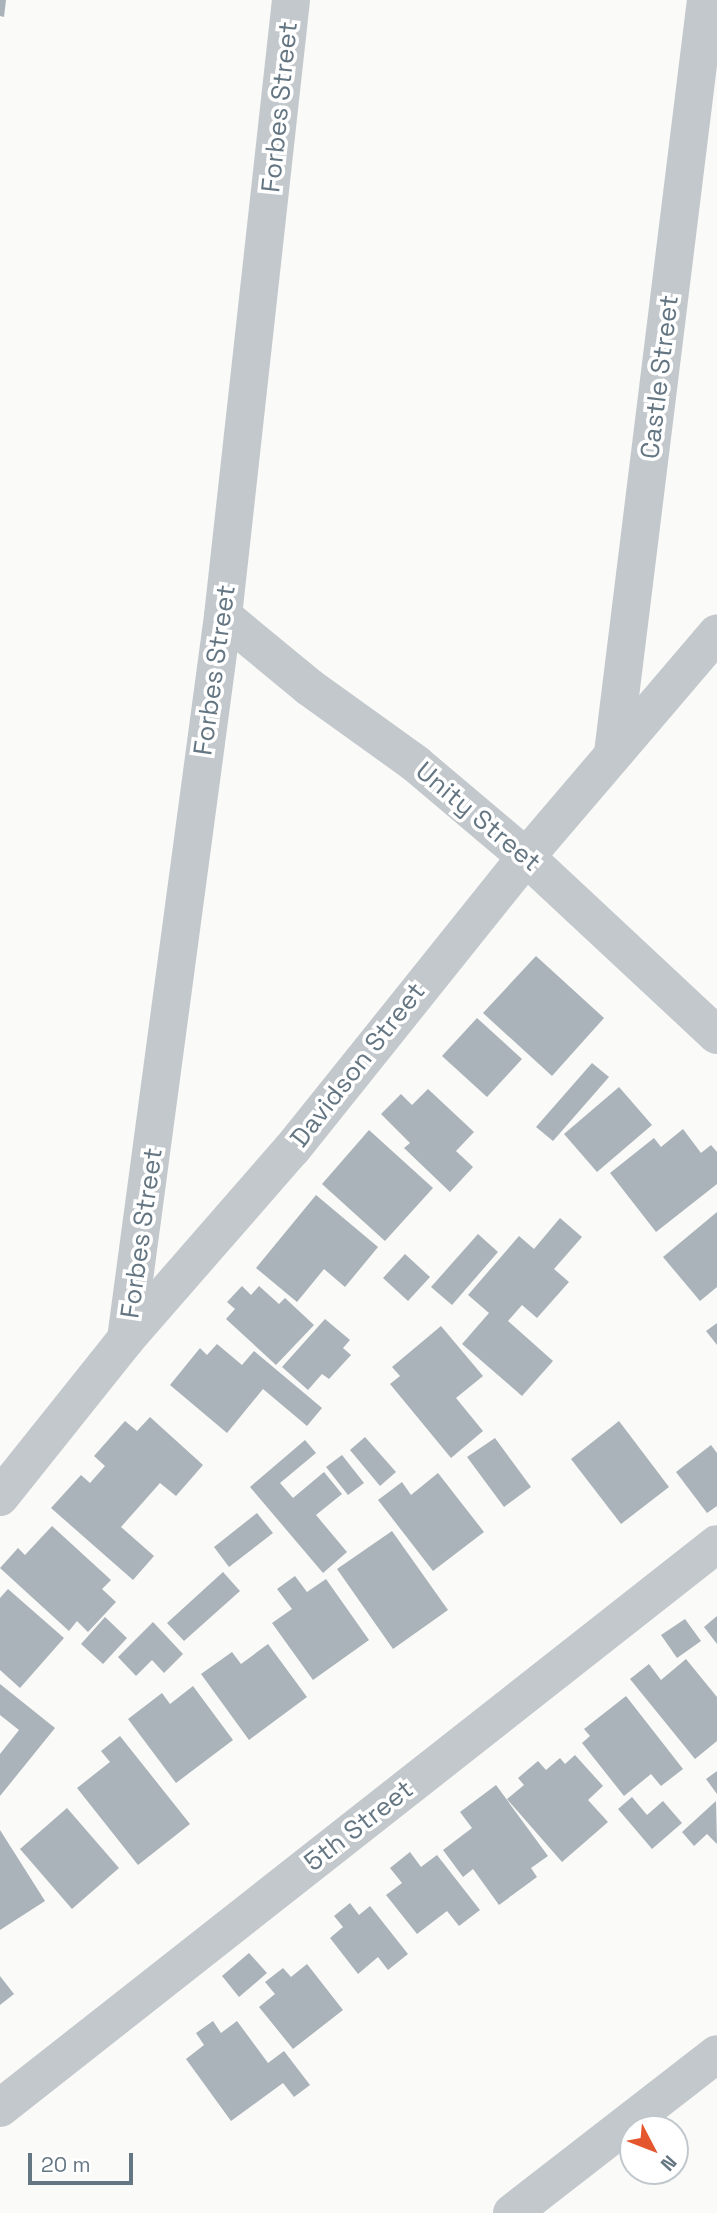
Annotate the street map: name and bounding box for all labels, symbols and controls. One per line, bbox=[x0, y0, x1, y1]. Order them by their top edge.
street label: Forbes Street bbox=[256, 20, 304, 194]
street label: Castle Street bbox=[634, 293, 686, 461]
street label: Forbes Street bbox=[188, 583, 242, 757]
street label: Unity Street bbox=[409, 756, 547, 878]
street label: Davidson Street bbox=[284, 976, 432, 1154]
street label: Forbes Street bbox=[115, 1146, 169, 1320]
street label: 5th Street bbox=[298, 1774, 420, 1878]
north arrow bbox=[619, 2115, 689, 2185]
scale bar bbox=[32, 2140, 136, 2184]
text: N bbox=[655, 2150, 682, 2176]
text: 20 m bbox=[41, 2151, 91, 2178]

